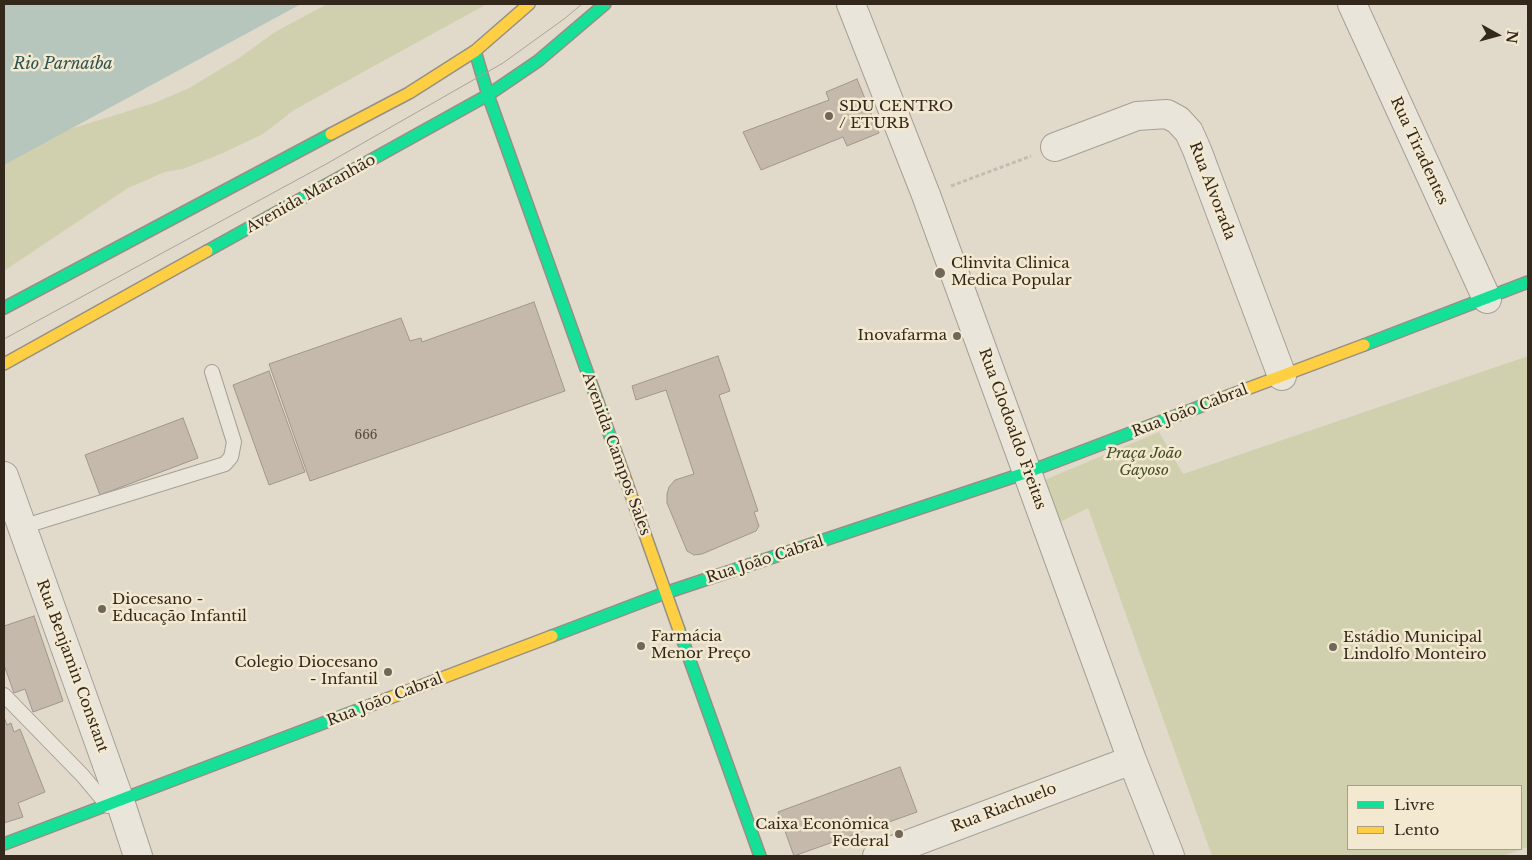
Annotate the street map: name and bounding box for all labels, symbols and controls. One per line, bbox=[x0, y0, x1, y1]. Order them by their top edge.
north arrow bbox=[1472, 10, 1522, 60]
text: N bbox=[1502, 29, 1522, 44]
water label: Rio Parnaíba bbox=[13, 54, 113, 74]
street label: Rua Tiradentes bbox=[1386, 94, 1452, 208]
place label: SDU CENTRO / ETURB bbox=[839, 98, 953, 133]
marker: SDU CENTRO / ETURB bbox=[823, 110, 835, 122]
street label: Rua Alvorada bbox=[1185, 140, 1239, 242]
street label: Avenida Maranhão bbox=[243, 151, 379, 237]
place label: Clinvita Clinica Medica Popular bbox=[951, 255, 1072, 290]
marker: Clinvita Clinica Medica Popular bbox=[933, 266, 947, 280]
place label: Inovafarma bbox=[858, 327, 947, 345]
marker: Inovafarma bbox=[951, 330, 963, 342]
street label: Rua Clodoaldo Freitas bbox=[974, 346, 1050, 512]
street label: Avenida Campos Sales bbox=[578, 370, 654, 538]
street label: Rua João Cabral bbox=[1129, 381, 1251, 441]
house number: 666 bbox=[354, 429, 378, 443]
park label: Praça João Gayoso bbox=[1106, 445, 1182, 480]
street label: Rua João Cabral bbox=[704, 532, 826, 588]
street label: Rua Benjamin Constant bbox=[32, 577, 112, 755]
place label: Diocesano - Educação Infantil bbox=[112, 591, 247, 626]
marker: Diocesano - Educação Infantil bbox=[96, 603, 108, 615]
place label: Farmácia Menor Preço bbox=[651, 628, 751, 663]
place label: Estádio Municipal Lindolfo Monteiro bbox=[1343, 629, 1487, 664]
marker: Farmácia Menor Preço bbox=[635, 640, 647, 652]
marker: Estádio Municipal Lindolfo Monteiro bbox=[1327, 641, 1339, 653]
place label: Colegio Diocesano - Infantil bbox=[234, 654, 378, 689]
marker: Colegio Diocesano - Infantil bbox=[382, 666, 394, 678]
street label: Rua João Cabral bbox=[324, 670, 446, 730]
street label: Rua Riachuelo bbox=[949, 780, 1059, 836]
legend bbox=[1347, 785, 1522, 850]
text: Livre bbox=[1394, 795, 1435, 814]
place label: Caixa Econômica Federal bbox=[755, 816, 889, 851]
text: Lento bbox=[1394, 820, 1439, 839]
marker: Caixa Econômica Federal bbox=[893, 828, 905, 840]

